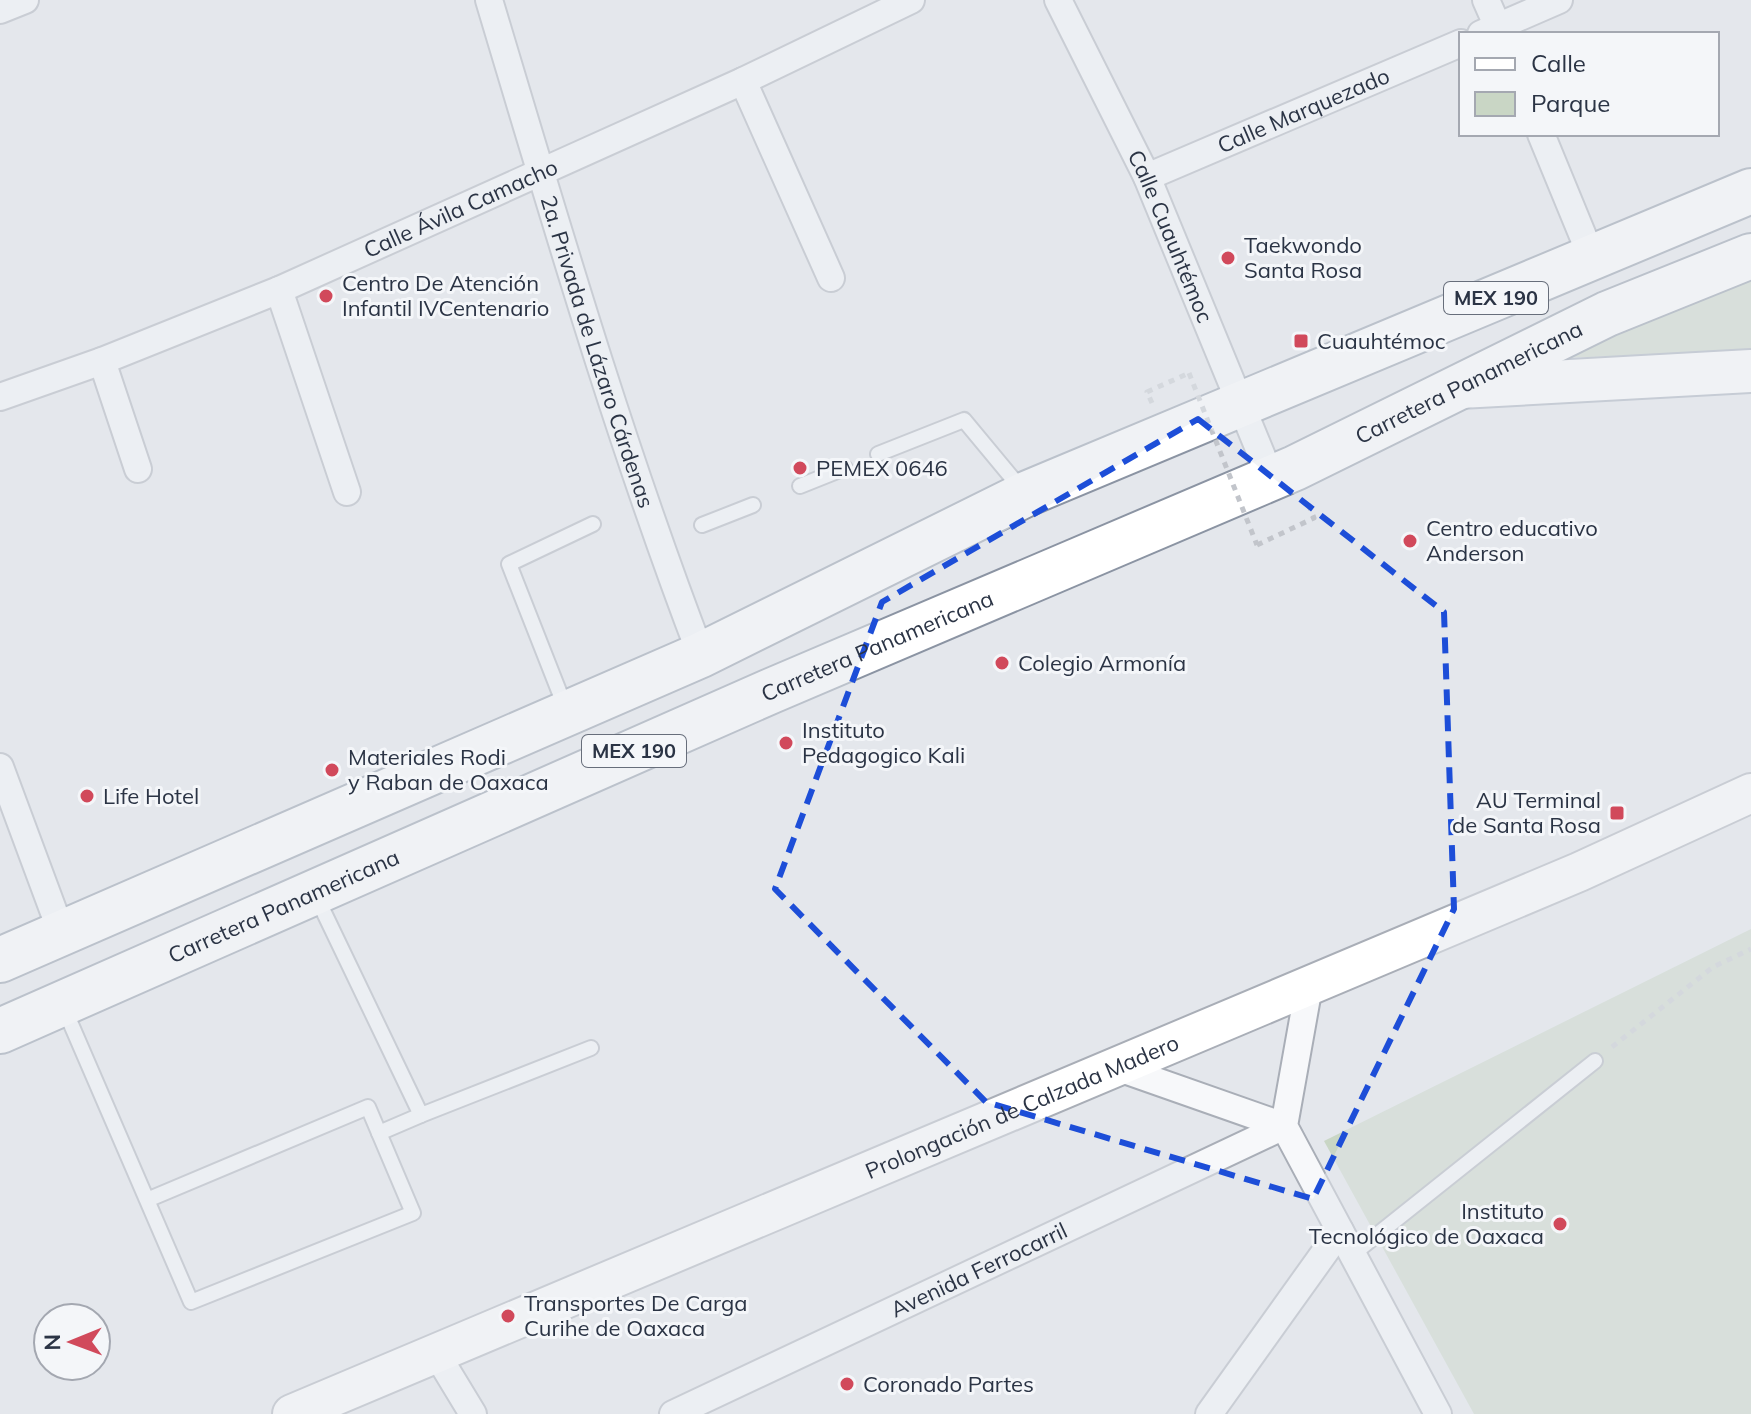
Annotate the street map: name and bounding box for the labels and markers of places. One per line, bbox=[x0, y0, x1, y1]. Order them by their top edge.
place label: Taekwondo Santa Rosa bbox=[1244, 231, 1362, 284]
marker: Taekwondo Santa Rosa bbox=[1219, 249, 1237, 267]
place label: Centro De Atención Infantil IVCentenario bbox=[342, 269, 549, 322]
marker: Centro De Atención Infantil IVCentenario bbox=[317, 287, 335, 305]
place label: Cuauhtémoc bbox=[1317, 327, 1446, 355]
marker: Cuauhtémoc bbox=[1292, 332, 1310, 350]
place label: PEMEX 0646 bbox=[816, 454, 948, 482]
marker: PEMEX 0646 bbox=[791, 459, 809, 477]
place label: Centro educativo Anderson bbox=[1426, 514, 1598, 567]
marker: Centro educativo Anderson bbox=[1401, 532, 1419, 550]
place label: Colegio Armonía bbox=[1018, 649, 1186, 677]
marker: Colegio Armonía bbox=[993, 654, 1011, 672]
place label: Instituto Pedagogico Kali bbox=[802, 716, 965, 769]
marker: Instituto Pedagogico Kali bbox=[777, 734, 795, 752]
place label: Materiales Rodi y Raban de Oaxaca bbox=[348, 743, 549, 796]
marker: Materiales Rodi y Raban de Oaxaca bbox=[323, 761, 341, 779]
place label: Life Hotel bbox=[103, 782, 199, 810]
place label: AU Terminal de Santa Rosa bbox=[1452, 786, 1601, 839]
marker: Life Hotel bbox=[78, 787, 96, 805]
marker: AU Terminal de Santa Rosa bbox=[1608, 804, 1626, 822]
place label: Instituto Tecnológico de Oaxaca bbox=[1309, 1197, 1544, 1250]
marker: Instituto Tecnológico de Oaxaca bbox=[1551, 1215, 1569, 1233]
place label: Transportes De Carga Curihe de Oaxaca bbox=[524, 1289, 747, 1342]
marker: Transportes De Carga Curihe de Oaxaca bbox=[499, 1307, 517, 1325]
place label: Coronado Partes bbox=[863, 1370, 1034, 1398]
marker: Coronado Partes bbox=[838, 1375, 856, 1393]

